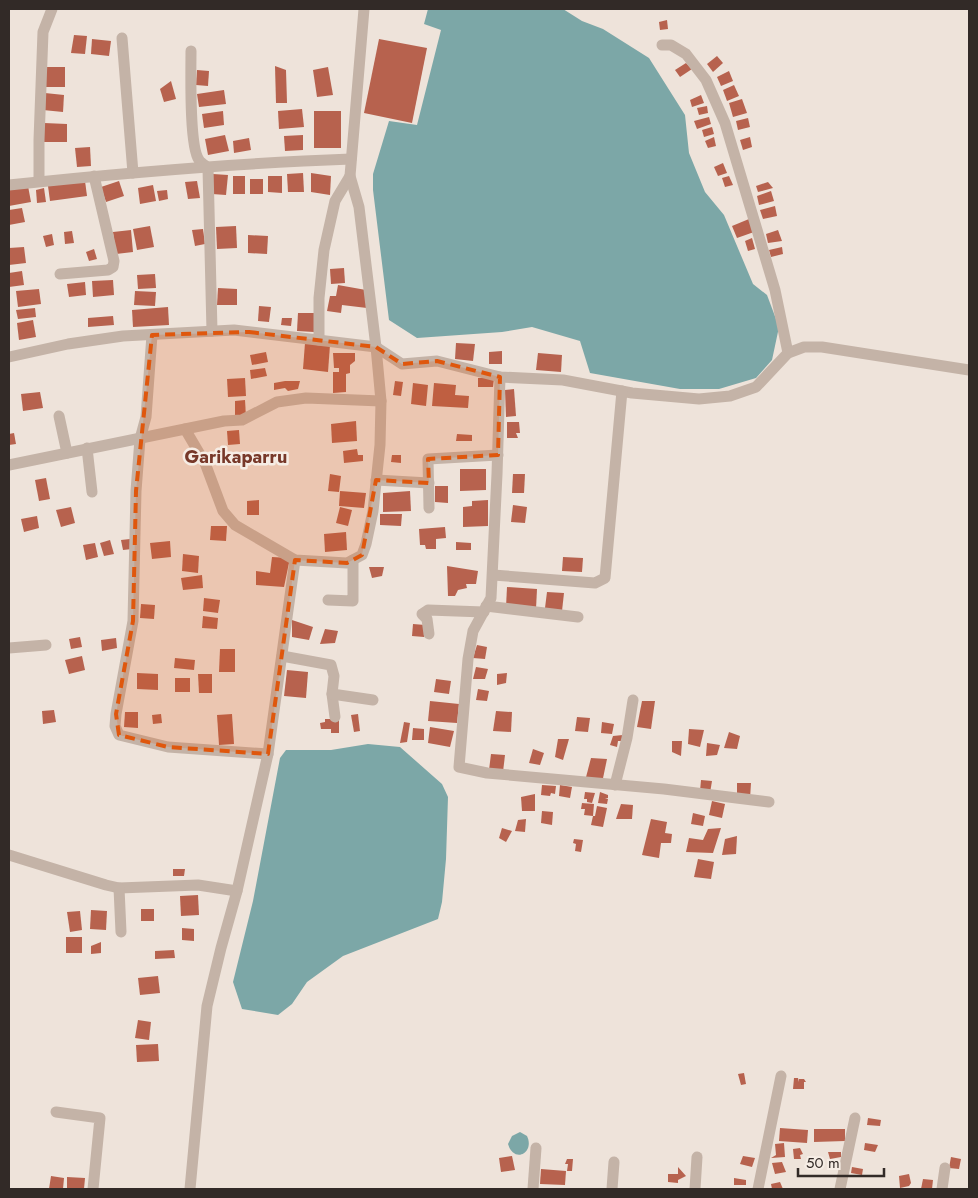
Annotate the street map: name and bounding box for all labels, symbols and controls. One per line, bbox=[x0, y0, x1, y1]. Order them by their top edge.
district label: Garikaparru bbox=[185, 444, 287, 470]
scale bar bbox=[798, 1146, 884, 1178]
text: 50 m bbox=[806, 1152, 840, 1174]

